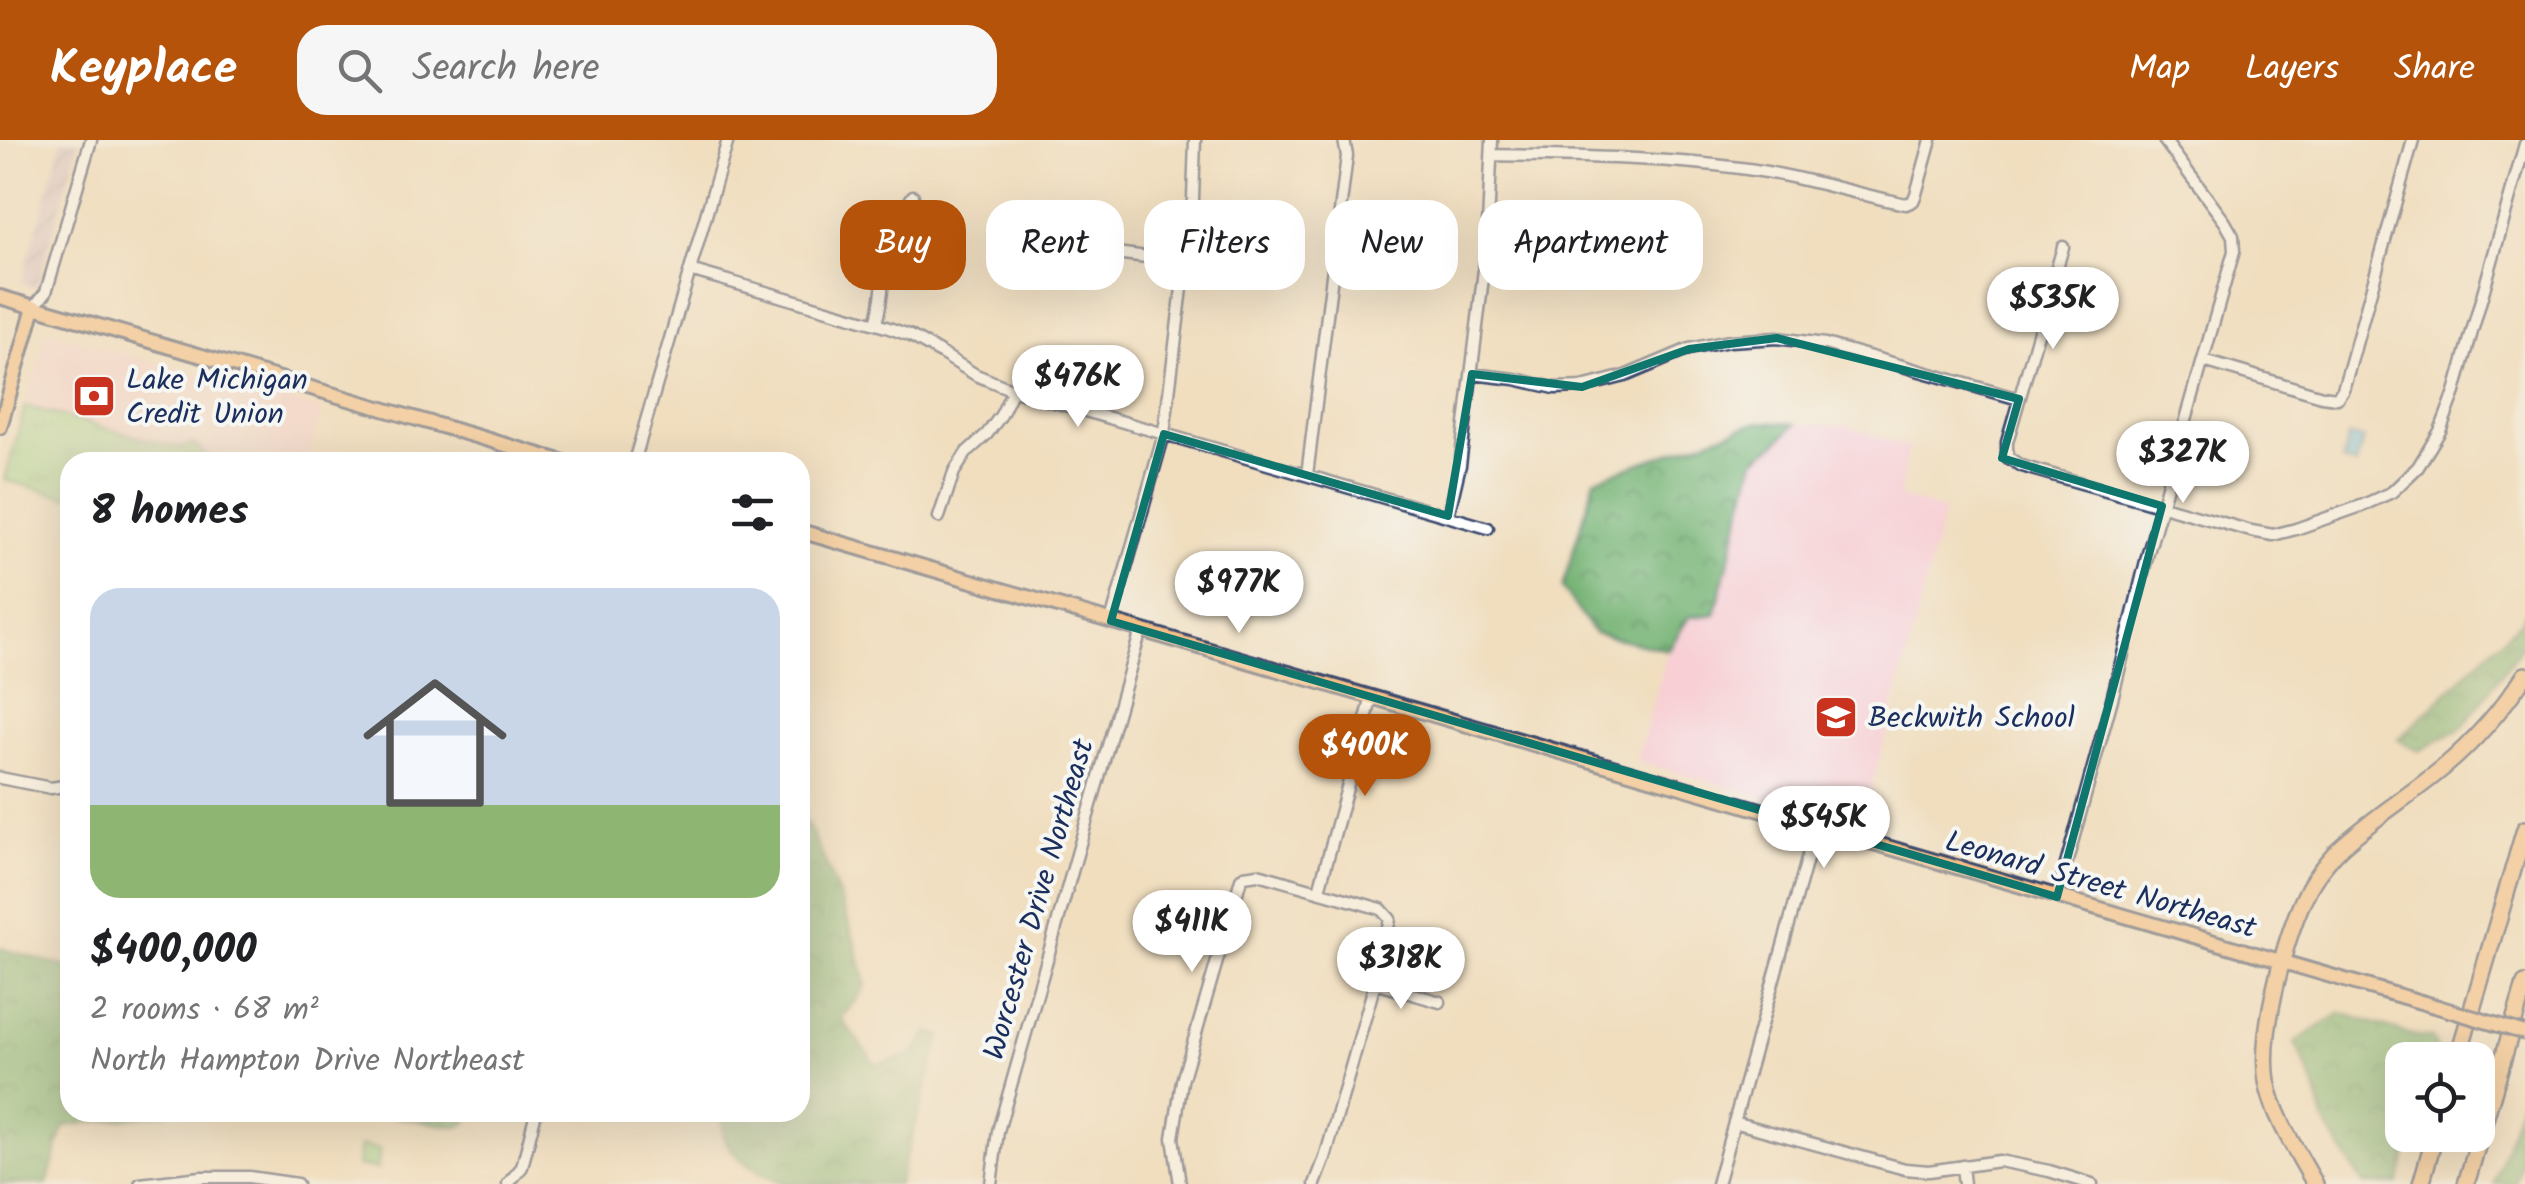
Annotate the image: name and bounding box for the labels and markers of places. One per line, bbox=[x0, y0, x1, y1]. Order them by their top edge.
pin: $535K bbox=[1983, 267, 2123, 352]
pin: $476K bbox=[1008, 345, 1148, 430]
place label: Lake Michigan Credit Union bbox=[126, 357, 308, 439]
bank icon: Lake Michigan Credit Union bbox=[71, 373, 117, 419]
pin: $327K bbox=[2113, 421, 2253, 506]
pin: $977K bbox=[1169, 551, 1309, 636]
school or university icon: Beckwith School bbox=[1813, 694, 1859, 740]
place label: Beckwith School bbox=[1868, 695, 2075, 743]
pin: $400K bbox=[1295, 714, 1435, 799]
pin: $545K bbox=[1754, 786, 1894, 871]
pin: $411K bbox=[1122, 890, 1262, 975]
pin: $318K bbox=[1331, 927, 1471, 1012]

